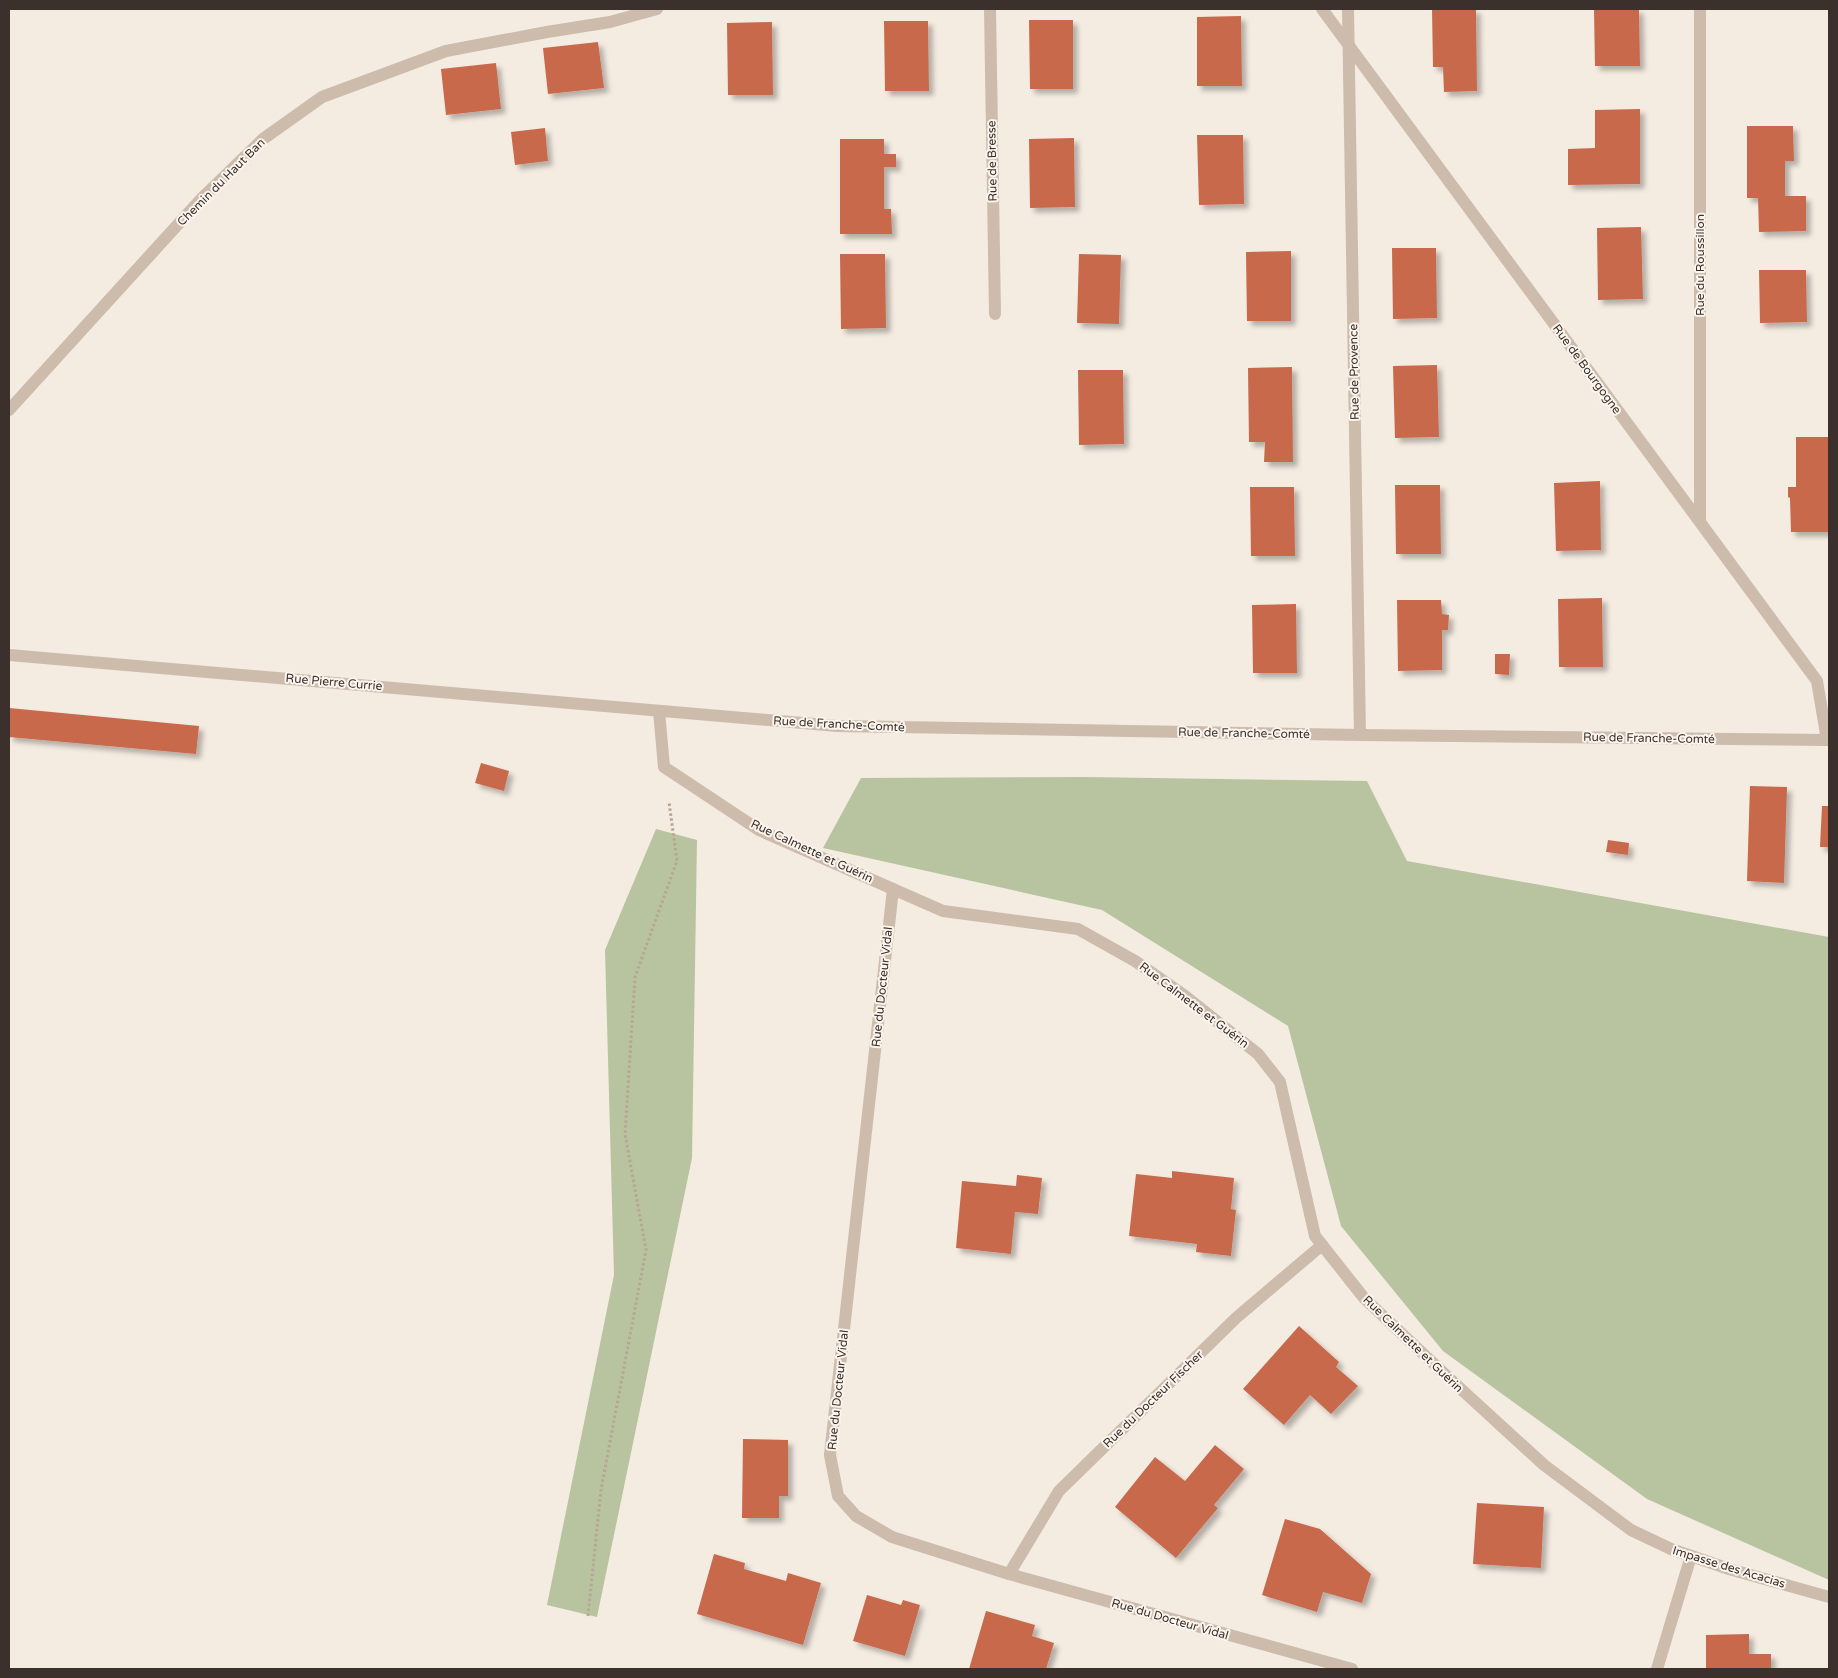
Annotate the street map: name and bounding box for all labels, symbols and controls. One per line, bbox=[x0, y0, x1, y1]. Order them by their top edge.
street label: Rue de Bresse bbox=[984, 120, 1000, 202]
street label: Chemin du Haut Ban bbox=[174, 135, 268, 229]
street label: Rue du Roussillon bbox=[1693, 214, 1707, 316]
street label: Rue de Bourgogne bbox=[1550, 322, 1624, 417]
street label: Rue de Provence bbox=[1346, 324, 1362, 420]
street label: Rue Pierre Currie bbox=[285, 671, 383, 693]
street label: Rue de Franche-Comté bbox=[773, 714, 905, 734]
street label: Rue de Franche-Comté bbox=[1178, 725, 1310, 741]
street label: Rue de Franche-Comté bbox=[1583, 730, 1715, 746]
street label: Rue Calmette et Guérin bbox=[749, 817, 875, 885]
street label: Rue du Docteur Vidal bbox=[869, 926, 895, 1048]
street label: Rue Calmette et Guérin bbox=[1137, 959, 1251, 1051]
street label: Rue Calmette et Guérin bbox=[1360, 1293, 1466, 1395]
street label: Rue du Docteur Vidal bbox=[825, 1329, 851, 1451]
street label: Rue du Docteur Fischer bbox=[1100, 1347, 1206, 1450]
street label: Impasse des Acacias bbox=[1671, 1543, 1787, 1591]
street label: Rue du Docteur Vidal bbox=[1110, 1596, 1230, 1642]

